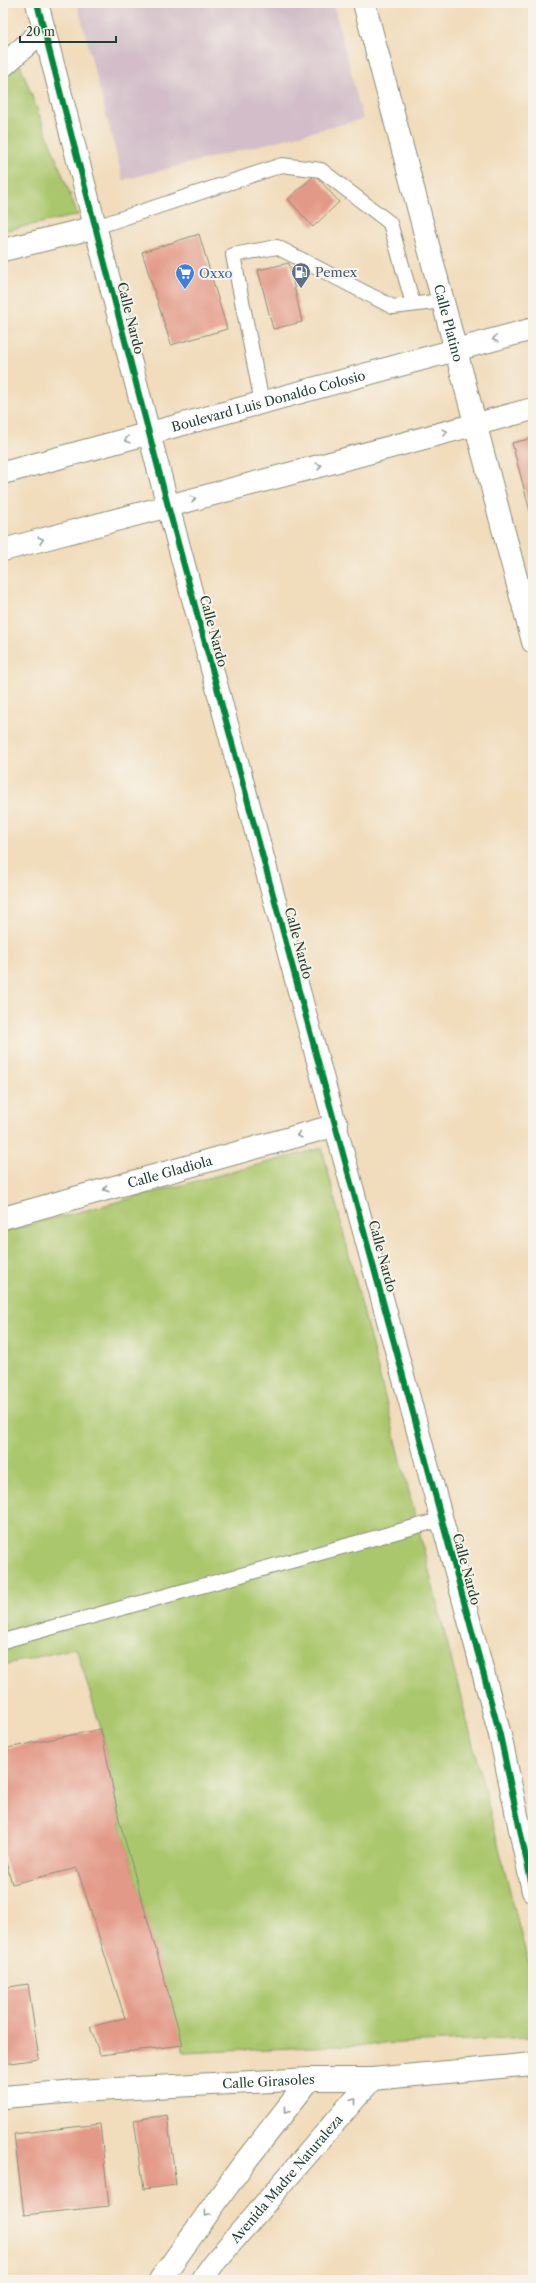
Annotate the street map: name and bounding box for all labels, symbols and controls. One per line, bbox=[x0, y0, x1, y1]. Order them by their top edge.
scale bar bbox=[20, 18, 116, 44]
text: 20 m bbox=[26, 24, 55, 39]
fuel station icon: Pemex bbox=[290, 261, 312, 289]
supermarket icon: Oxxo bbox=[174, 262, 196, 290]
place label: Pemex bbox=[315, 264, 357, 280]
place label: Oxxo bbox=[199, 265, 233, 281]
street label: Calle Nardo bbox=[114, 280, 148, 356]
street label: Calle Platino bbox=[431, 283, 467, 363]
one-way arrow bbox=[492, 334, 499, 343]
street label: Boulevard Luis Donaldo Colosio bbox=[170, 367, 367, 435]
one-way arrow bbox=[441, 428, 448, 437]
one-way arrow bbox=[124, 435, 131, 444]
one-way arrow bbox=[315, 462, 322, 471]
one-way arrow bbox=[190, 496, 197, 504]
one-way arrow bbox=[37, 536, 44, 545]
street label: Calle Nardo bbox=[197, 593, 231, 669]
street label: Calle Nardo bbox=[282, 905, 316, 981]
one-way arrow bbox=[296, 1130, 303, 1139]
street label: Calle Gladiola bbox=[126, 1152, 214, 1191]
one-way arrow bbox=[103, 1184, 110, 1193]
street label: Calle Nardo bbox=[366, 1218, 400, 1294]
street label: Calle Nardo bbox=[450, 1531, 484, 1607]
street label: Calle Girasoles bbox=[222, 2071, 315, 2092]
one-way arrow bbox=[349, 2098, 356, 2105]
one-way arrow bbox=[283, 2106, 290, 2113]
street label: Avenida Madre Naturaleza bbox=[226, 2111, 346, 2247]
one-way arrow bbox=[205, 2210, 212, 2217]

